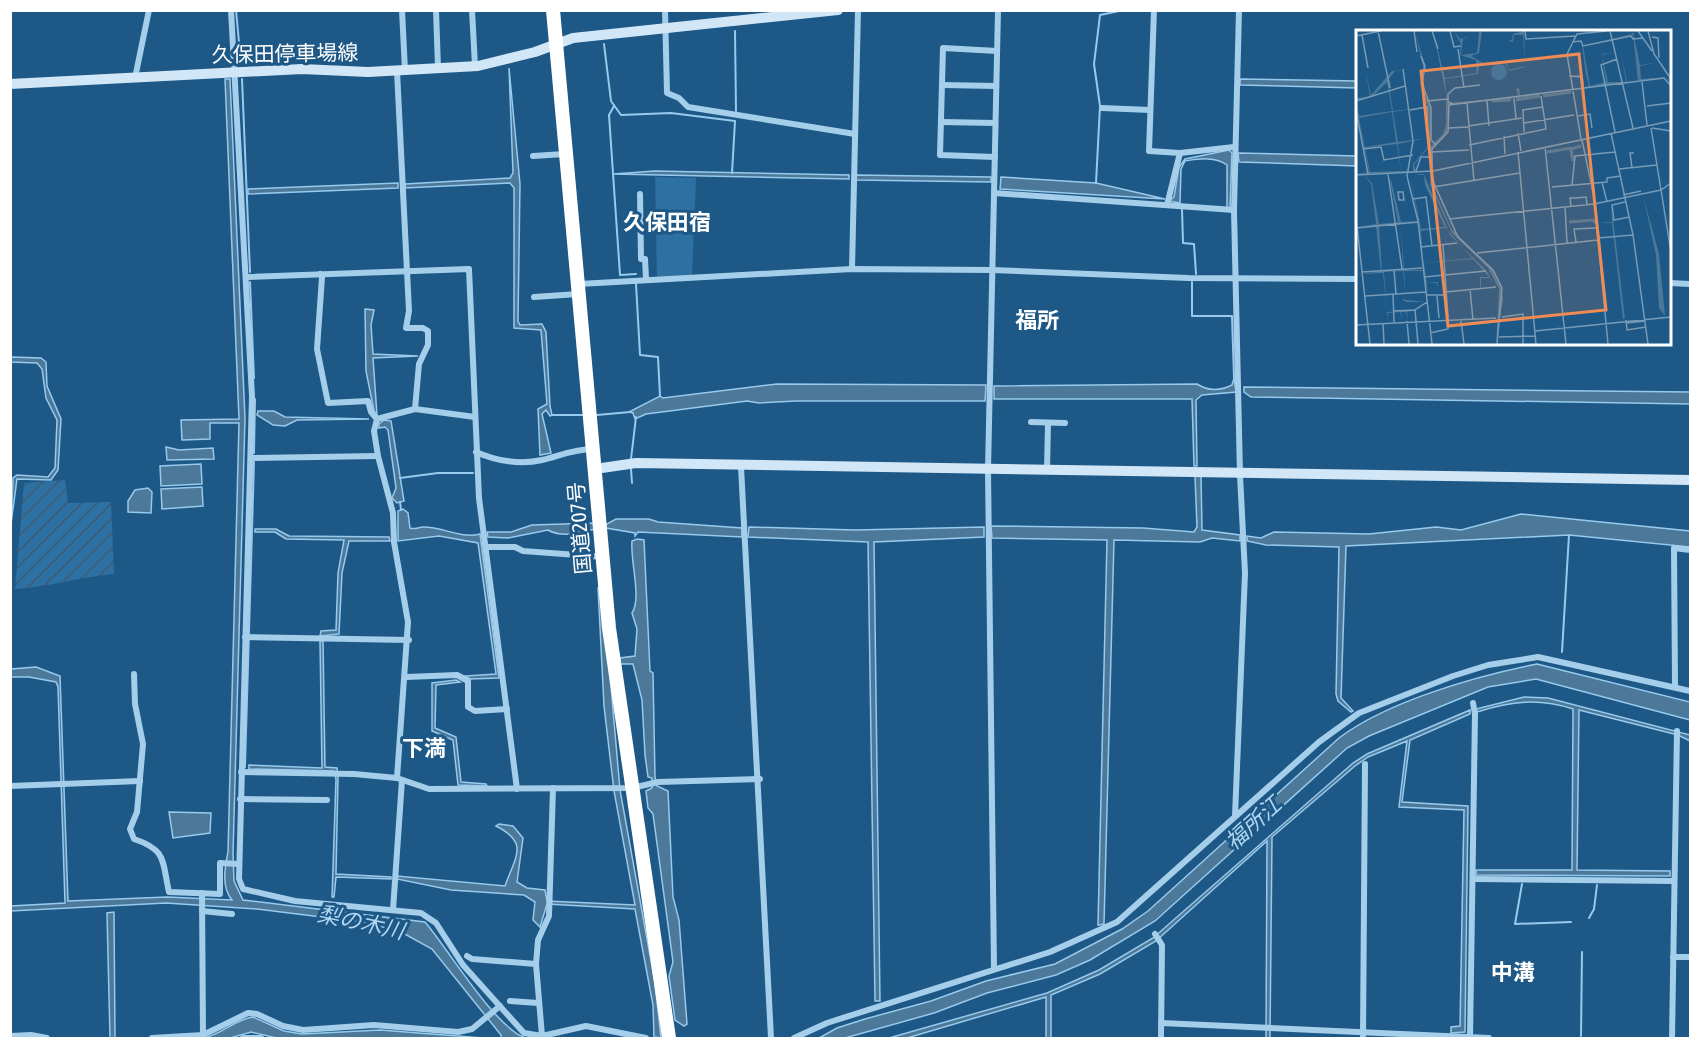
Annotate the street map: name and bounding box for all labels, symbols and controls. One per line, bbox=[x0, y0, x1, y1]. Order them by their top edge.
inset map bbox=[1356, 30, 1671, 345]
street label: 久保田停車場線 bbox=[211, 40, 359, 66]
district label: 久保田宿 bbox=[623, 209, 711, 235]
district label: 福所 bbox=[1015, 307, 1059, 333]
street label: 国道207号 bbox=[563, 481, 595, 575]
district label: 下満 bbox=[402, 735, 446, 761]
water label: 福所江 bbox=[1220, 790, 1288, 855]
water label: 梨の木川 bbox=[315, 900, 409, 944]
district label: 中溝 bbox=[1491, 959, 1535, 985]

